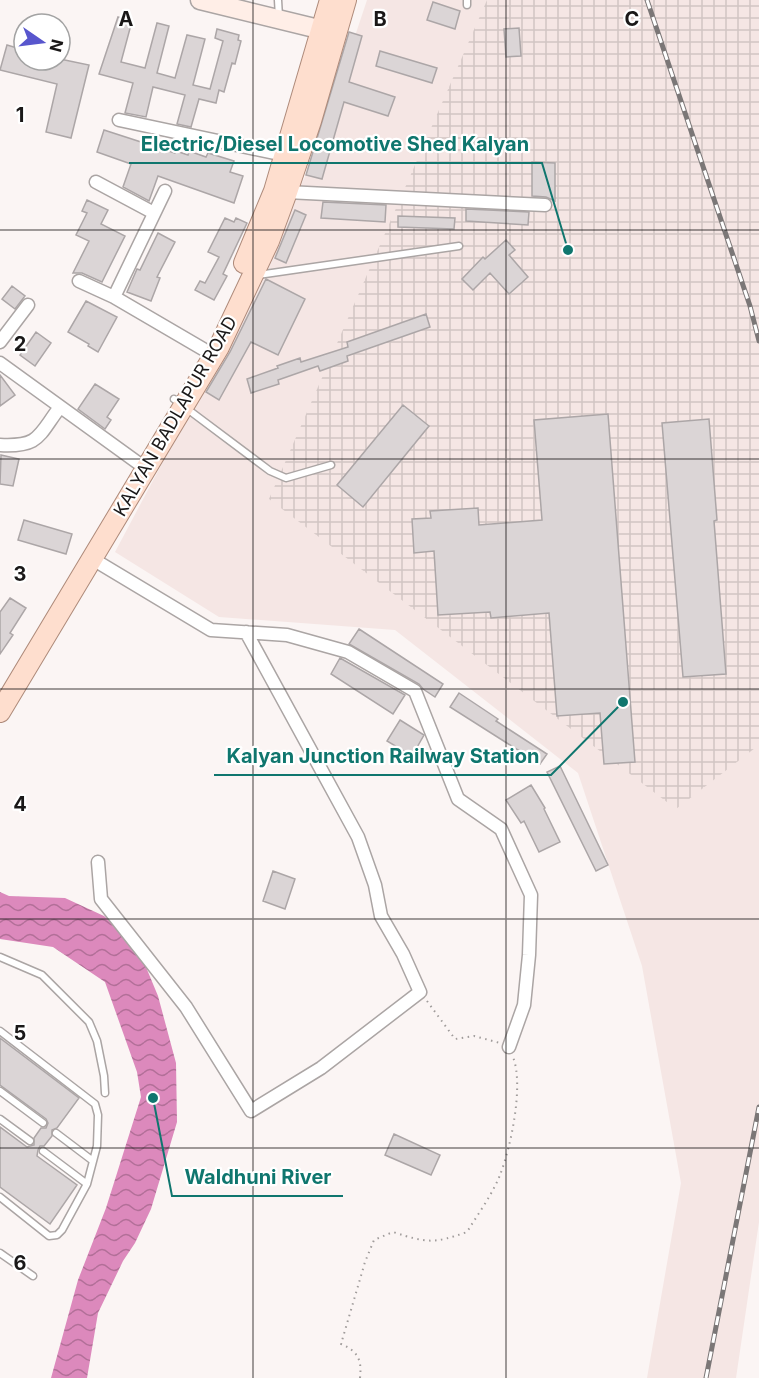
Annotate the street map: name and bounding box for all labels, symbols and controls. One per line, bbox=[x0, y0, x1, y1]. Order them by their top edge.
text: A bbox=[119, 7, 134, 31]
text: B bbox=[373, 7, 387, 31]
text: C bbox=[625, 7, 639, 31]
north arrow bbox=[12, 12, 72, 72]
text: N bbox=[45, 37, 68, 54]
text: 1 bbox=[16, 103, 24, 127]
callout: Electric/Diesel Locomotive Shed Kalyan bbox=[129, 125, 542, 163]
text: Electric/Diesel Locomotive Shed Kalyan bbox=[141, 132, 529, 156]
street label: KALYAN BADLAPUR ROAD bbox=[109, 312, 241, 520]
text: 2 bbox=[14, 332, 26, 356]
text: 3 bbox=[14, 562, 26, 586]
callout: Kalyan Junction Railway Station bbox=[214, 737, 551, 775]
text: Kalyan Junction Railway Station bbox=[227, 744, 539, 768]
text: 4 bbox=[13, 792, 27, 816]
text: 5 bbox=[14, 1021, 26, 1045]
callout: Waldhuni River bbox=[172, 1158, 343, 1196]
text: Waldhuni River bbox=[185, 1165, 332, 1189]
text: 6 bbox=[14, 1251, 27, 1275]

